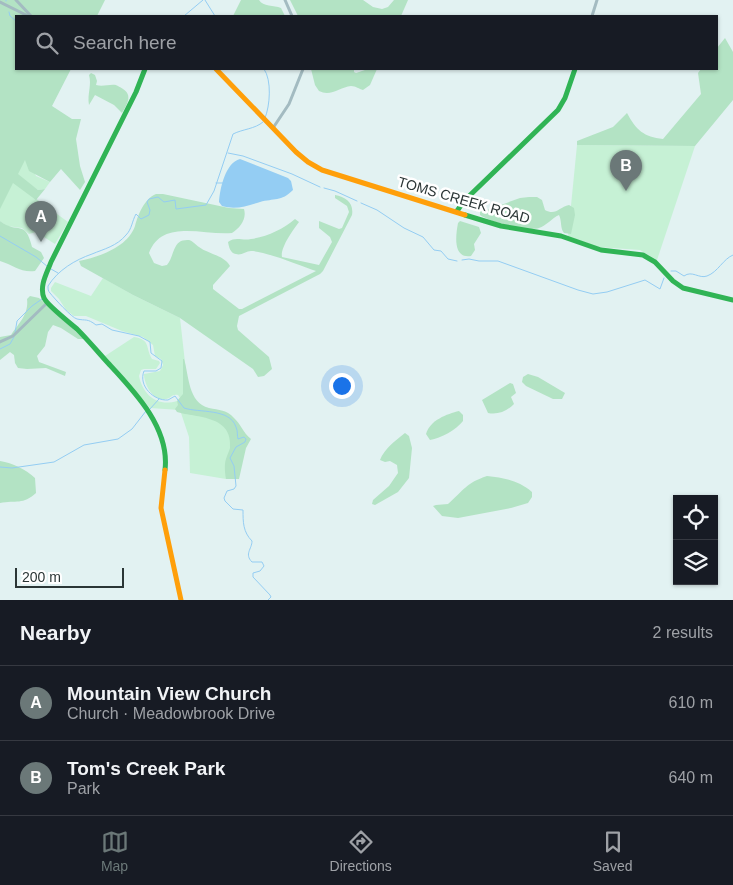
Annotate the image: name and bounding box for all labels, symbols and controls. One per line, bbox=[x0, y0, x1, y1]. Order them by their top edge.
search box bbox=[15, 15, 718, 70]
icon: search bbox=[33, 29, 61, 57]
text: Search here bbox=[73, 32, 177, 53]
pin: B bbox=[610, 150, 642, 191]
street label: TOMS CREEK ROAD bbox=[396, 173, 532, 227]
pin: A bbox=[25, 201, 57, 242]
your location bbox=[329, 373, 355, 399]
map controls bbox=[673, 495, 718, 585]
button: locate bbox=[673, 495, 718, 540]
button: layers bbox=[673, 540, 718, 585]
scale bar bbox=[15, 565, 124, 588]
text: 200 m bbox=[22, 569, 61, 585]
text: Nearby bbox=[20, 621, 91, 644]
text: 2 results bbox=[653, 624, 713, 641]
text: Mountain View Church bbox=[67, 683, 271, 704]
text: A bbox=[30, 694, 42, 711]
text: 610 m bbox=[669, 694, 713, 711]
text: Church · Meadowbrook Drive bbox=[67, 705, 275, 722]
text: Tom's Creek Park bbox=[67, 758, 225, 779]
text: B bbox=[30, 769, 42, 786]
text: 640 m bbox=[669, 769, 713, 786]
text: Park bbox=[67, 780, 100, 797]
tab: Map bbox=[101, 828, 129, 874]
tab: Directions bbox=[330, 828, 392, 874]
tab: Saved bbox=[593, 828, 632, 874]

